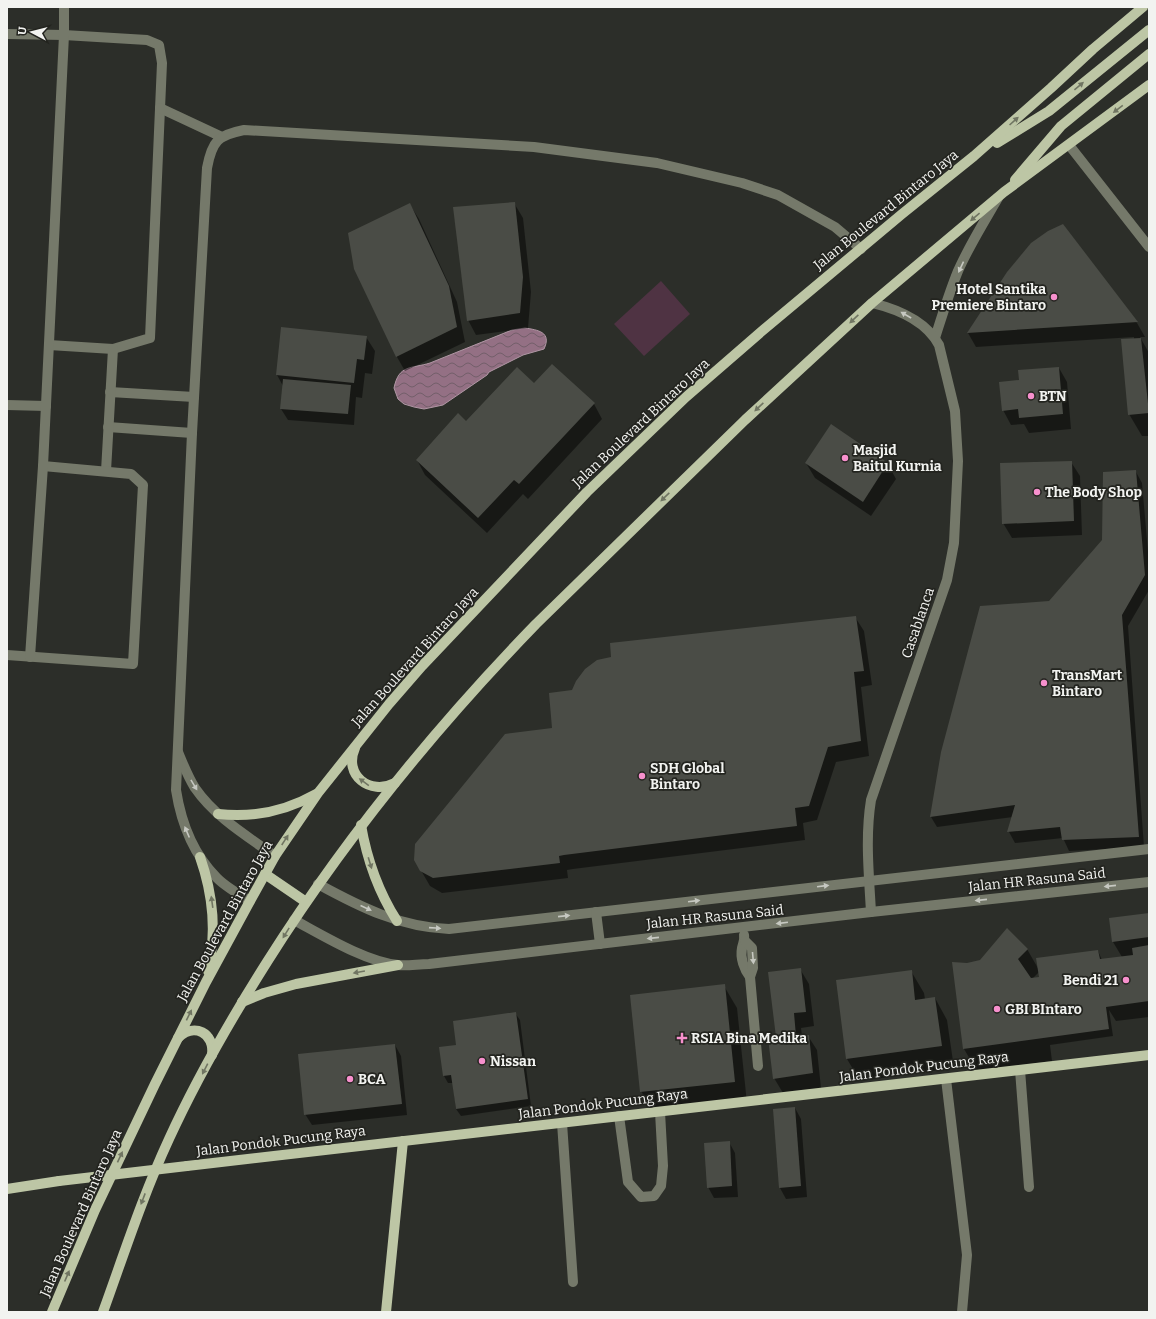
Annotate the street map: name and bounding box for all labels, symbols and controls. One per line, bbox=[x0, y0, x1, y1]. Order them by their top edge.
north arrow bbox=[12, 12, 52, 52]
text: U bbox=[16, 26, 30, 36]
one-way arrow bbox=[1073, 82, 1084, 91]
one-way arrow bbox=[1112, 105, 1123, 113]
one-way arrow bbox=[1009, 116, 1019, 126]
street label: Jalan Boulevard Bintaro Jaya bbox=[809, 146, 962, 274]
one-way arrow bbox=[969, 212, 980, 221]
one-way arrow bbox=[957, 262, 963, 274]
place label: Hotel Santika Premiere Bintaro bbox=[931, 281, 1046, 314]
marker: Hotel Santika Premiere Bintaro bbox=[1049, 292, 1059, 302]
one-way arrow bbox=[900, 312, 912, 319]
one-way arrow bbox=[849, 314, 859, 324]
street label: Jalan Boulevard Bintaro Jaya bbox=[568, 355, 713, 492]
place label: BTN bbox=[1039, 388, 1067, 405]
marker: BTN bbox=[1026, 391, 1036, 401]
one-way arrow bbox=[754, 403, 764, 412]
place label: Masjid Baitul Kurnia bbox=[853, 442, 942, 475]
marker: Masjid Baitul Kurnia bbox=[840, 453, 850, 463]
place label: The Body Shop bbox=[1045, 484, 1142, 501]
marker: The Body Shop bbox=[1032, 487, 1042, 497]
one-way arrow bbox=[660, 492, 670, 502]
street label: Jalan Boulevard Bintaro Jaya bbox=[347, 584, 482, 731]
street label: Casablanca bbox=[898, 585, 938, 661]
place label: TransMart Bintaro bbox=[1052, 667, 1123, 700]
marker: TransMart Bintaro bbox=[1039, 678, 1049, 688]
place label: SDH Global Bintaro bbox=[650, 760, 725, 793]
marker: SDH Global Bintaro bbox=[637, 771, 647, 781]
one-way arrow bbox=[359, 778, 369, 786]
one-way arrow bbox=[190, 779, 197, 791]
one-way arrow bbox=[184, 826, 190, 838]
one-way arrow bbox=[282, 834, 289, 846]
street label: Jalan Boulevard Bintaro Jaya bbox=[173, 837, 277, 1005]
one-way arrow bbox=[367, 857, 373, 869]
street label: Jalan HR Rasuna Said bbox=[967, 864, 1106, 896]
one-way arrow bbox=[817, 883, 829, 889]
one-way arrow bbox=[1104, 883, 1116, 889]
one-way arrow bbox=[209, 896, 215, 908]
one-way arrow bbox=[975, 897, 987, 904]
one-way arrow bbox=[688, 898, 700, 904]
street label: Jalan HR Rasuna Said bbox=[645, 901, 784, 933]
one-way arrow bbox=[360, 905, 371, 911]
one-way arrow bbox=[558, 913, 570, 919]
one-way arrow bbox=[776, 920, 788, 927]
one-way arrow bbox=[429, 924, 441, 931]
one-way arrow bbox=[282, 927, 289, 939]
one-way arrow bbox=[647, 935, 659, 941]
one-way arrow bbox=[749, 952, 756, 964]
one-way arrow bbox=[353, 969, 365, 975]
place label: Bendi 21 bbox=[1063, 972, 1118, 989]
marker: Bendi 21 bbox=[1121, 975, 1131, 985]
place label: GBI BIntaro bbox=[1005, 1001, 1082, 1018]
marker: GBI BIntaro bbox=[992, 1004, 1002, 1014]
one-way arrow bbox=[186, 1010, 193, 1021]
place label: RSIA Bina Medika bbox=[691, 1030, 807, 1047]
marker: RSIA Bina Medika bbox=[676, 1032, 688, 1044]
street label: Jalan Pondok Pucung Raya bbox=[837, 1048, 1010, 1086]
place label: Nissan bbox=[490, 1053, 536, 1070]
marker: Nissan bbox=[477, 1056, 487, 1066]
one-way arrow bbox=[202, 1063, 208, 1074]
place label: BCA bbox=[358, 1071, 386, 1088]
marker: BCA bbox=[345, 1074, 355, 1084]
street label: Jalan Pondok Pucung Raya bbox=[516, 1085, 689, 1123]
street label: Jalan Pondok Pucung Raya bbox=[194, 1122, 367, 1160]
street label: Jalan Boulevard Bintaro Jaya bbox=[36, 1126, 126, 1300]
one-way arrow bbox=[117, 1152, 123, 1163]
one-way arrow bbox=[140, 1193, 146, 1205]
one-way arrow bbox=[64, 1270, 70, 1282]

